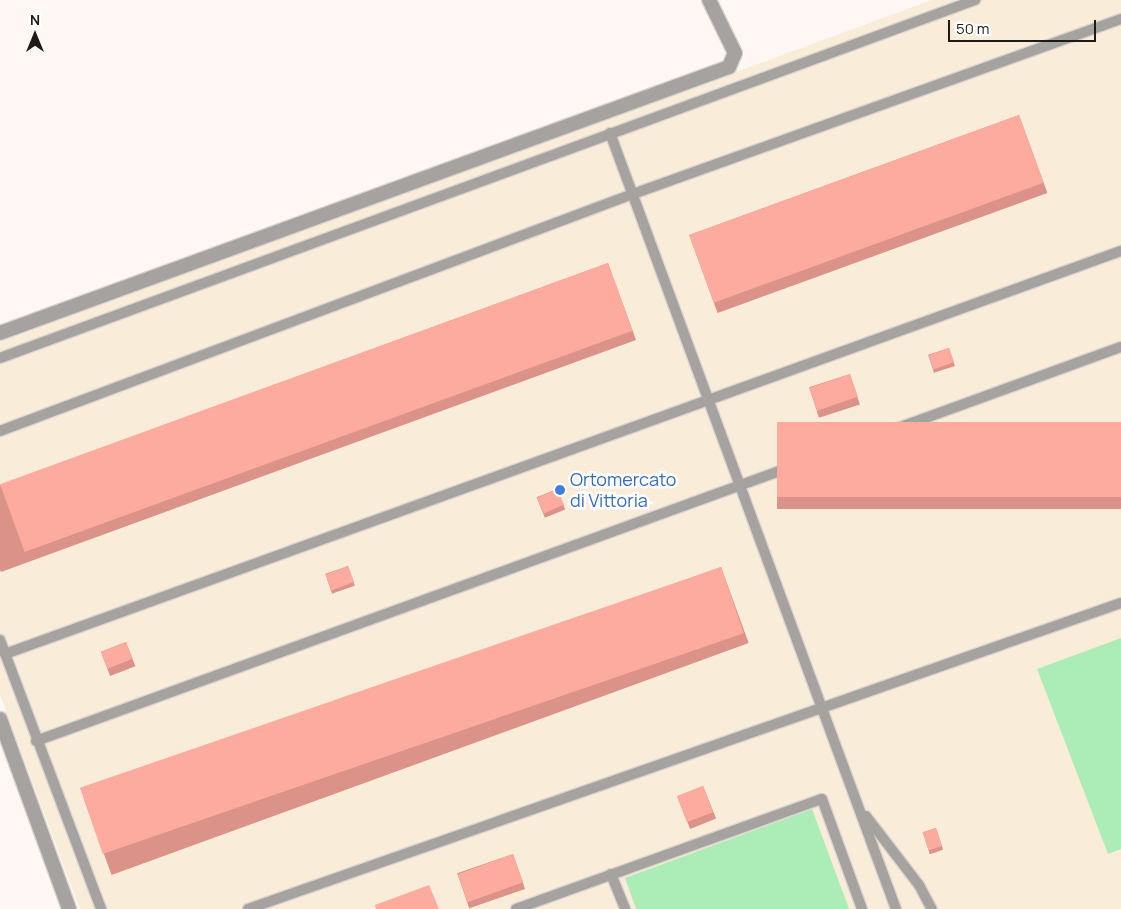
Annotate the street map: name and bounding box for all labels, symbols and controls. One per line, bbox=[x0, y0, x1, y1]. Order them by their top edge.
north arrow bbox=[10, 10, 60, 60]
text: N bbox=[30, 10, 40, 29]
scale bar bbox=[951, 10, 1098, 42]
text: 50 m bbox=[956, 18, 990, 39]
place label: Ortomercato di Vittoria bbox=[570, 469, 676, 512]
marker: Ortomercato di Vittoria bbox=[554, 484, 566, 496]

